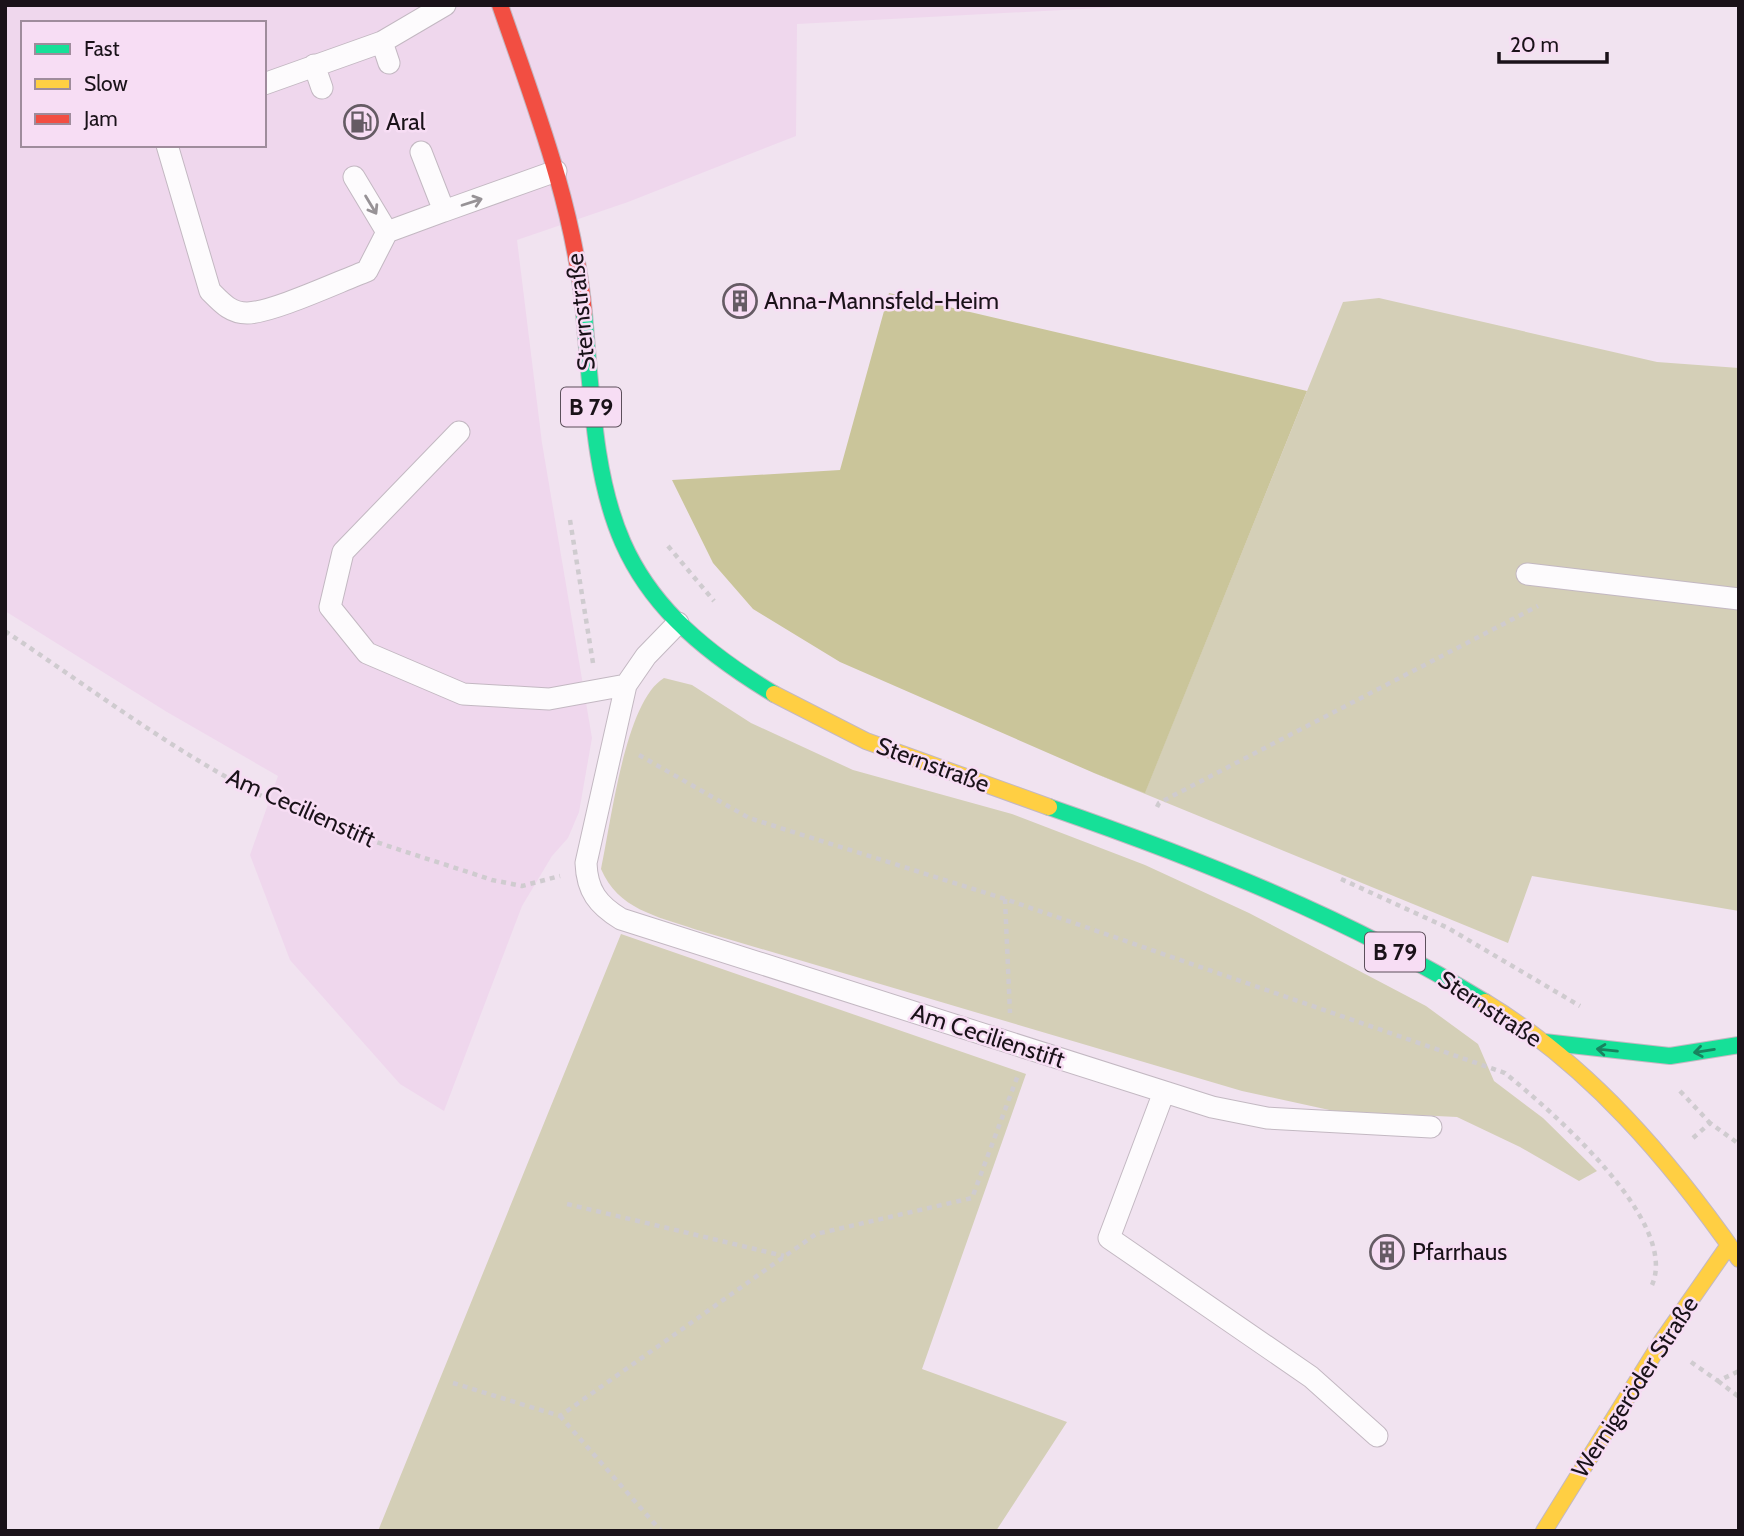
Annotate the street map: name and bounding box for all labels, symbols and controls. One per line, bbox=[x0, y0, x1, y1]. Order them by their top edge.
legend bbox=[21, 21, 266, 147]
scale bar bbox=[1499, 21, 1608, 65]
text: 20 m bbox=[1510, 32, 1559, 57]
text: Fast bbox=[84, 36, 120, 61]
text: Slow bbox=[84, 71, 128, 96]
fuel station icon: Aral bbox=[342, 103, 380, 141]
text: Jam bbox=[83, 106, 118, 131]
place label: Aral bbox=[386, 107, 426, 136]
one-way arrow bbox=[364, 194, 378, 214]
one-way arrow bbox=[460, 195, 482, 207]
street label: Sternstraße bbox=[560, 252, 601, 372]
building icon: Anna-Mannsfeld-Heim bbox=[721, 282, 759, 320]
place label: Anna-Mannsfeld-Heim bbox=[764, 286, 999, 315]
road number: B 79 bbox=[561, 388, 621, 426]
street label: Sternstraße bbox=[873, 731, 994, 798]
street label: Am Cecilienstift bbox=[222, 762, 380, 853]
road number: B 79 bbox=[1365, 932, 1425, 972]
street label: Sternstraße bbox=[1433, 964, 1548, 1053]
street label: Am Cecilienstift bbox=[908, 997, 1069, 1074]
one-way arrow bbox=[1596, 1043, 1619, 1056]
one-way arrow bbox=[1694, 1044, 1716, 1057]
building icon: Pfarrhaus bbox=[1368, 1233, 1406, 1271]
place label: Pfarrhaus bbox=[1412, 1237, 1507, 1266]
street label: Wernigeröder Straße bbox=[1565, 1291, 1704, 1483]

